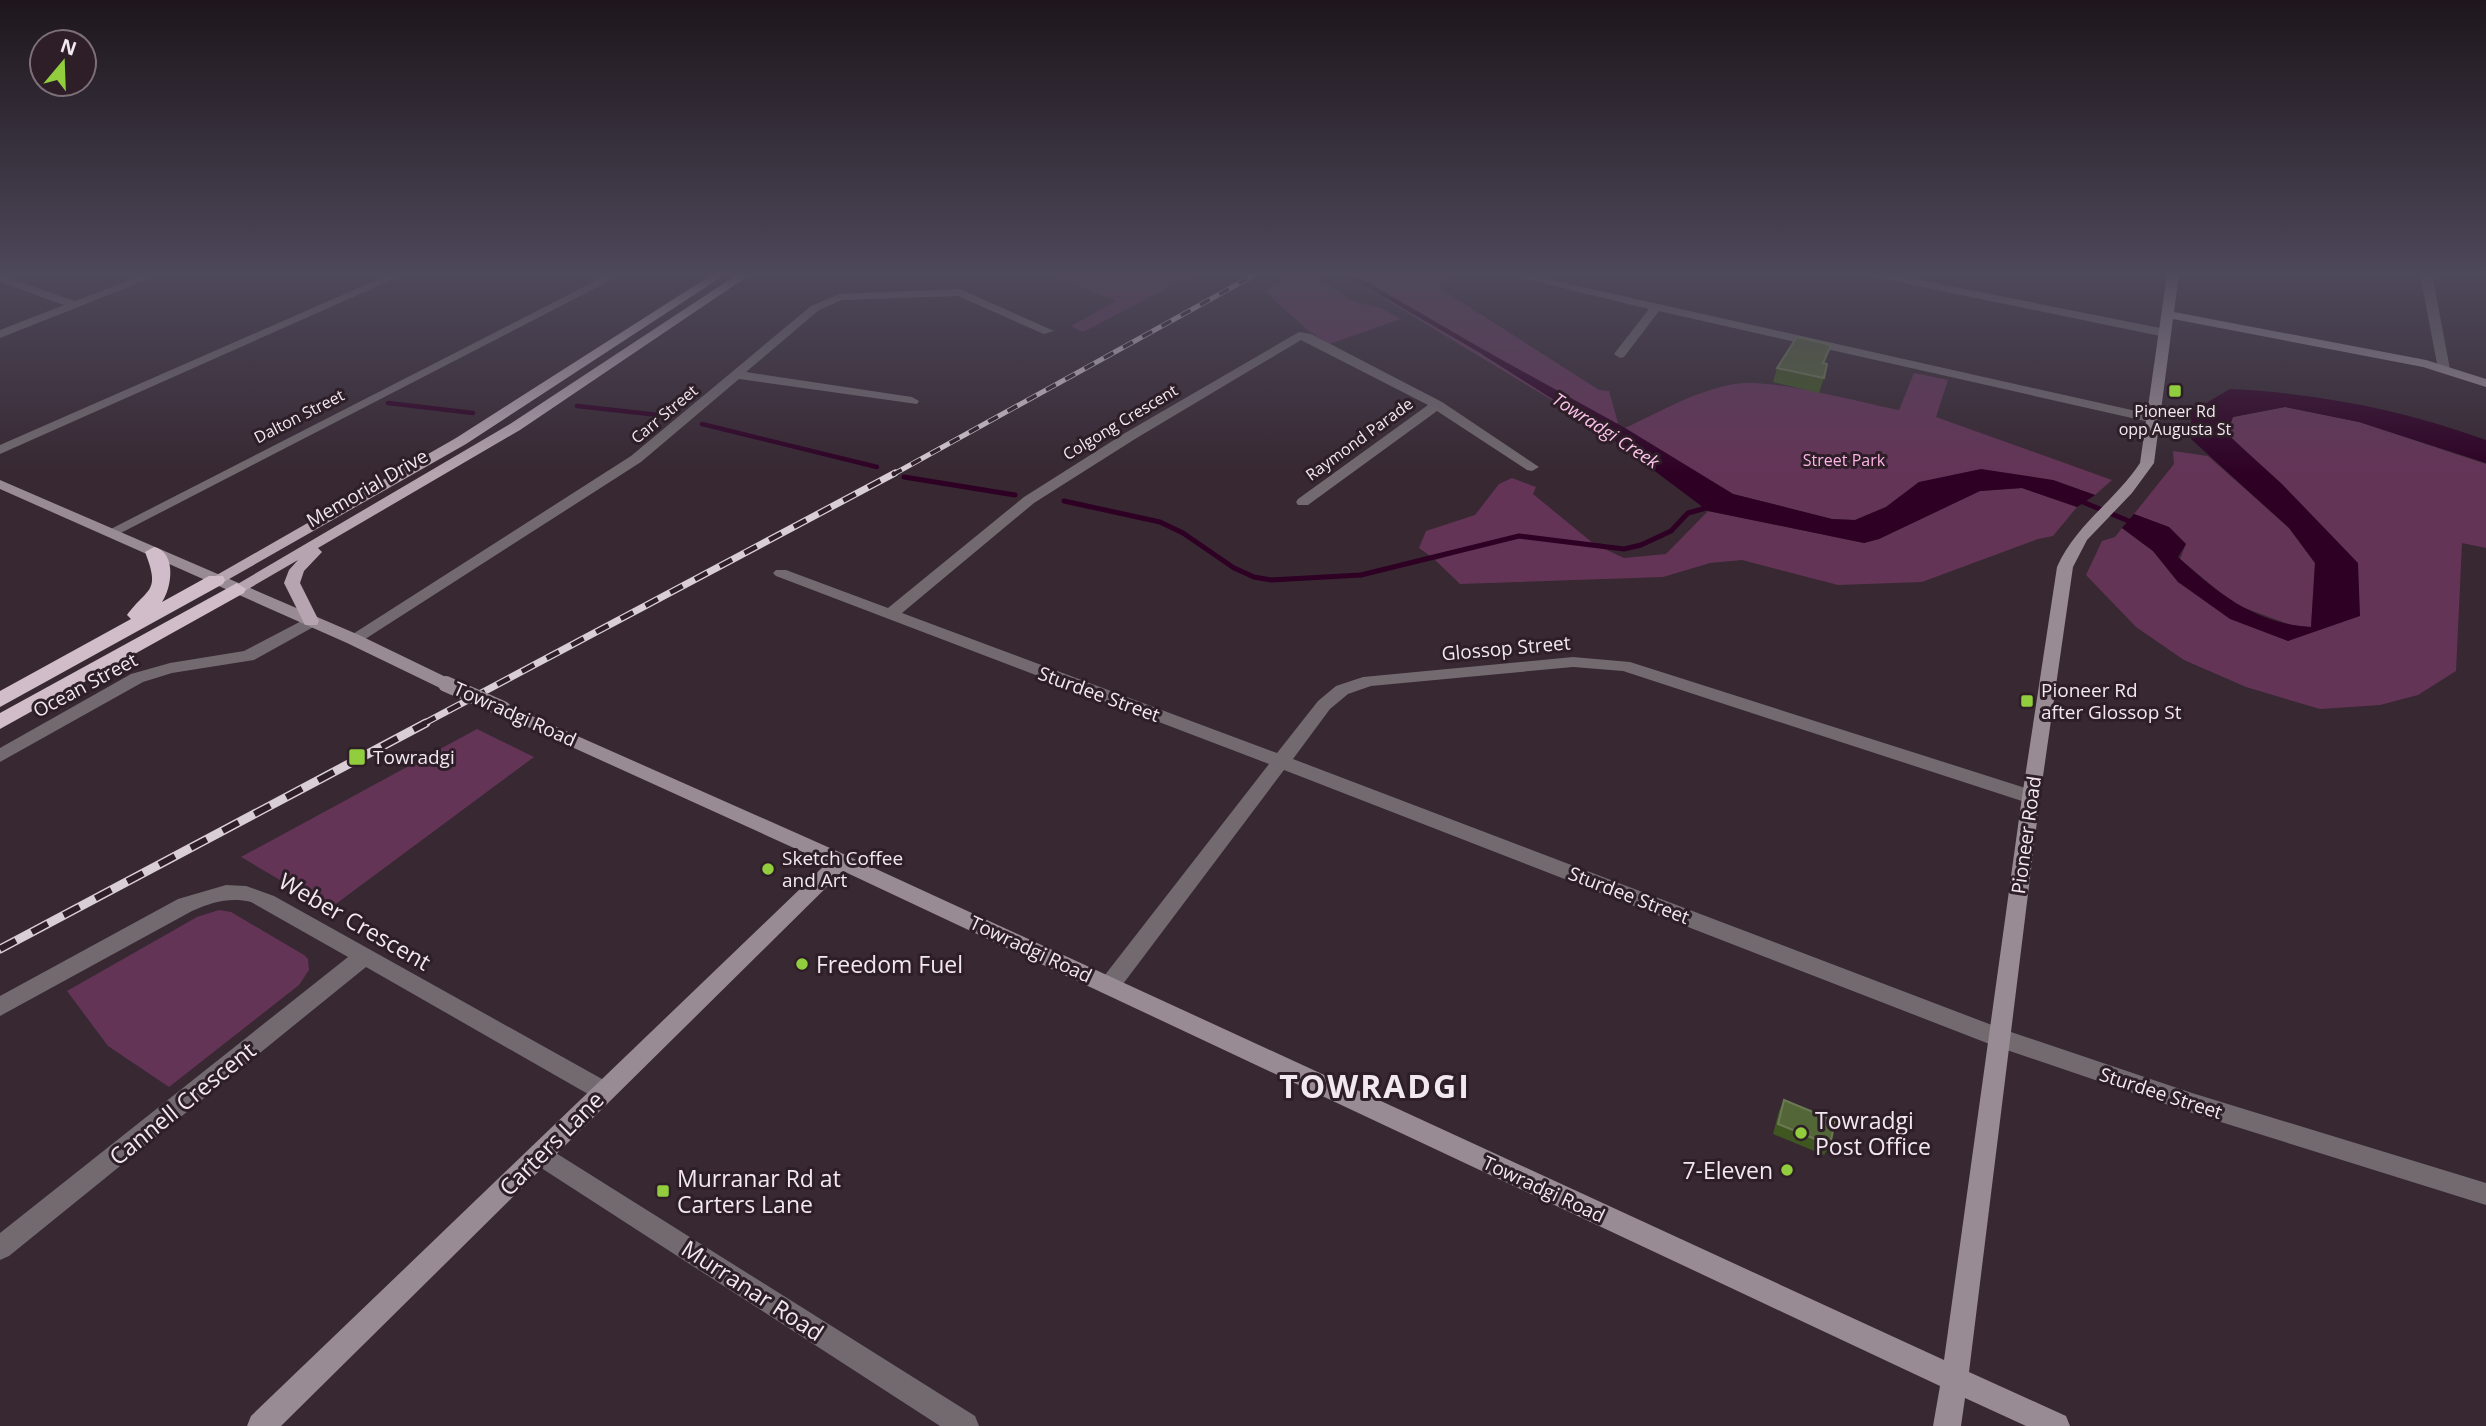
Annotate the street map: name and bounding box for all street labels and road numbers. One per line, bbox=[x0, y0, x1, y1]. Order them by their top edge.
street label: Carr Street bbox=[626, 379, 702, 448]
street label: Colgong Crescent bbox=[1059, 379, 1182, 465]
street label: Dalton Street bbox=[250, 384, 348, 448]
street label: Raymond Parade bbox=[1301, 393, 1417, 485]
street label: Memorial Drive bbox=[302, 443, 432, 533]
street label: Glossop Street bbox=[1441, 629, 1572, 667]
street label: Ocean Street bbox=[28, 646, 142, 723]
street label: Sturdee Street bbox=[1035, 660, 1164, 728]
street label: Towradgi Road bbox=[449, 675, 581, 753]
street label: Pioneer Road bbox=[2005, 774, 2047, 896]
street label: Sturdee Street bbox=[1565, 860, 1693, 930]
street label: Weber Crescent bbox=[273, 865, 437, 977]
street label: Towradgi Road bbox=[966, 909, 1096, 989]
street label: Cannell Crescent bbox=[102, 1034, 262, 1172]
street label: Sturdee Street bbox=[2096, 1061, 2226, 1125]
street label: Carters Lane bbox=[492, 1084, 610, 1202]
street label: Towradgi Road bbox=[1479, 1149, 1609, 1229]
street label: Murranar Road bbox=[676, 1232, 830, 1348]

